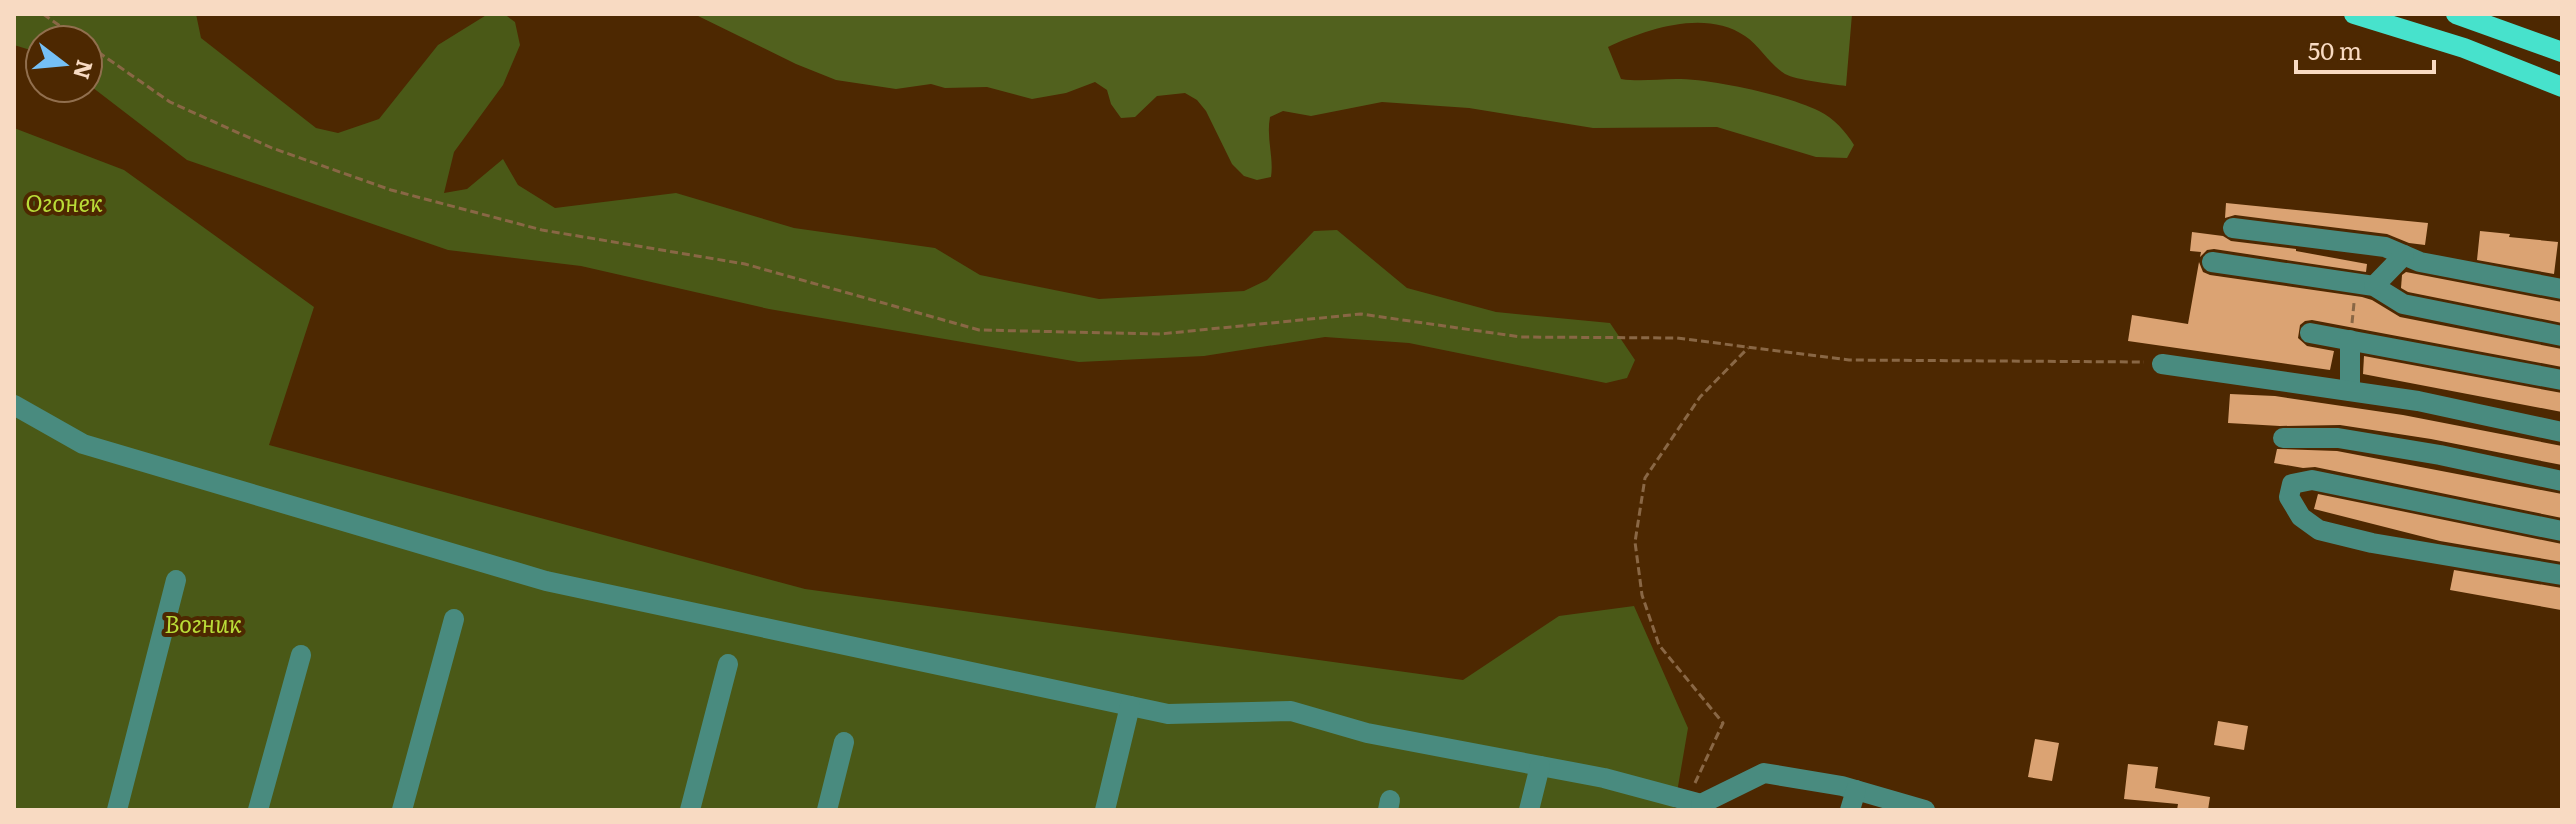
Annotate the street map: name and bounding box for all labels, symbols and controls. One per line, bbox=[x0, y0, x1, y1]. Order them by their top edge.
north arrow bbox=[24, 24, 104, 104]
scale bar bbox=[2296, 24, 2434, 74]
text: 50 m bbox=[2308, 32, 2362, 67]
text: N bbox=[66, 57, 103, 83]
park label: Огонек bbox=[25, 184, 103, 219]
park label: Вогник bbox=[164, 605, 242, 640]

